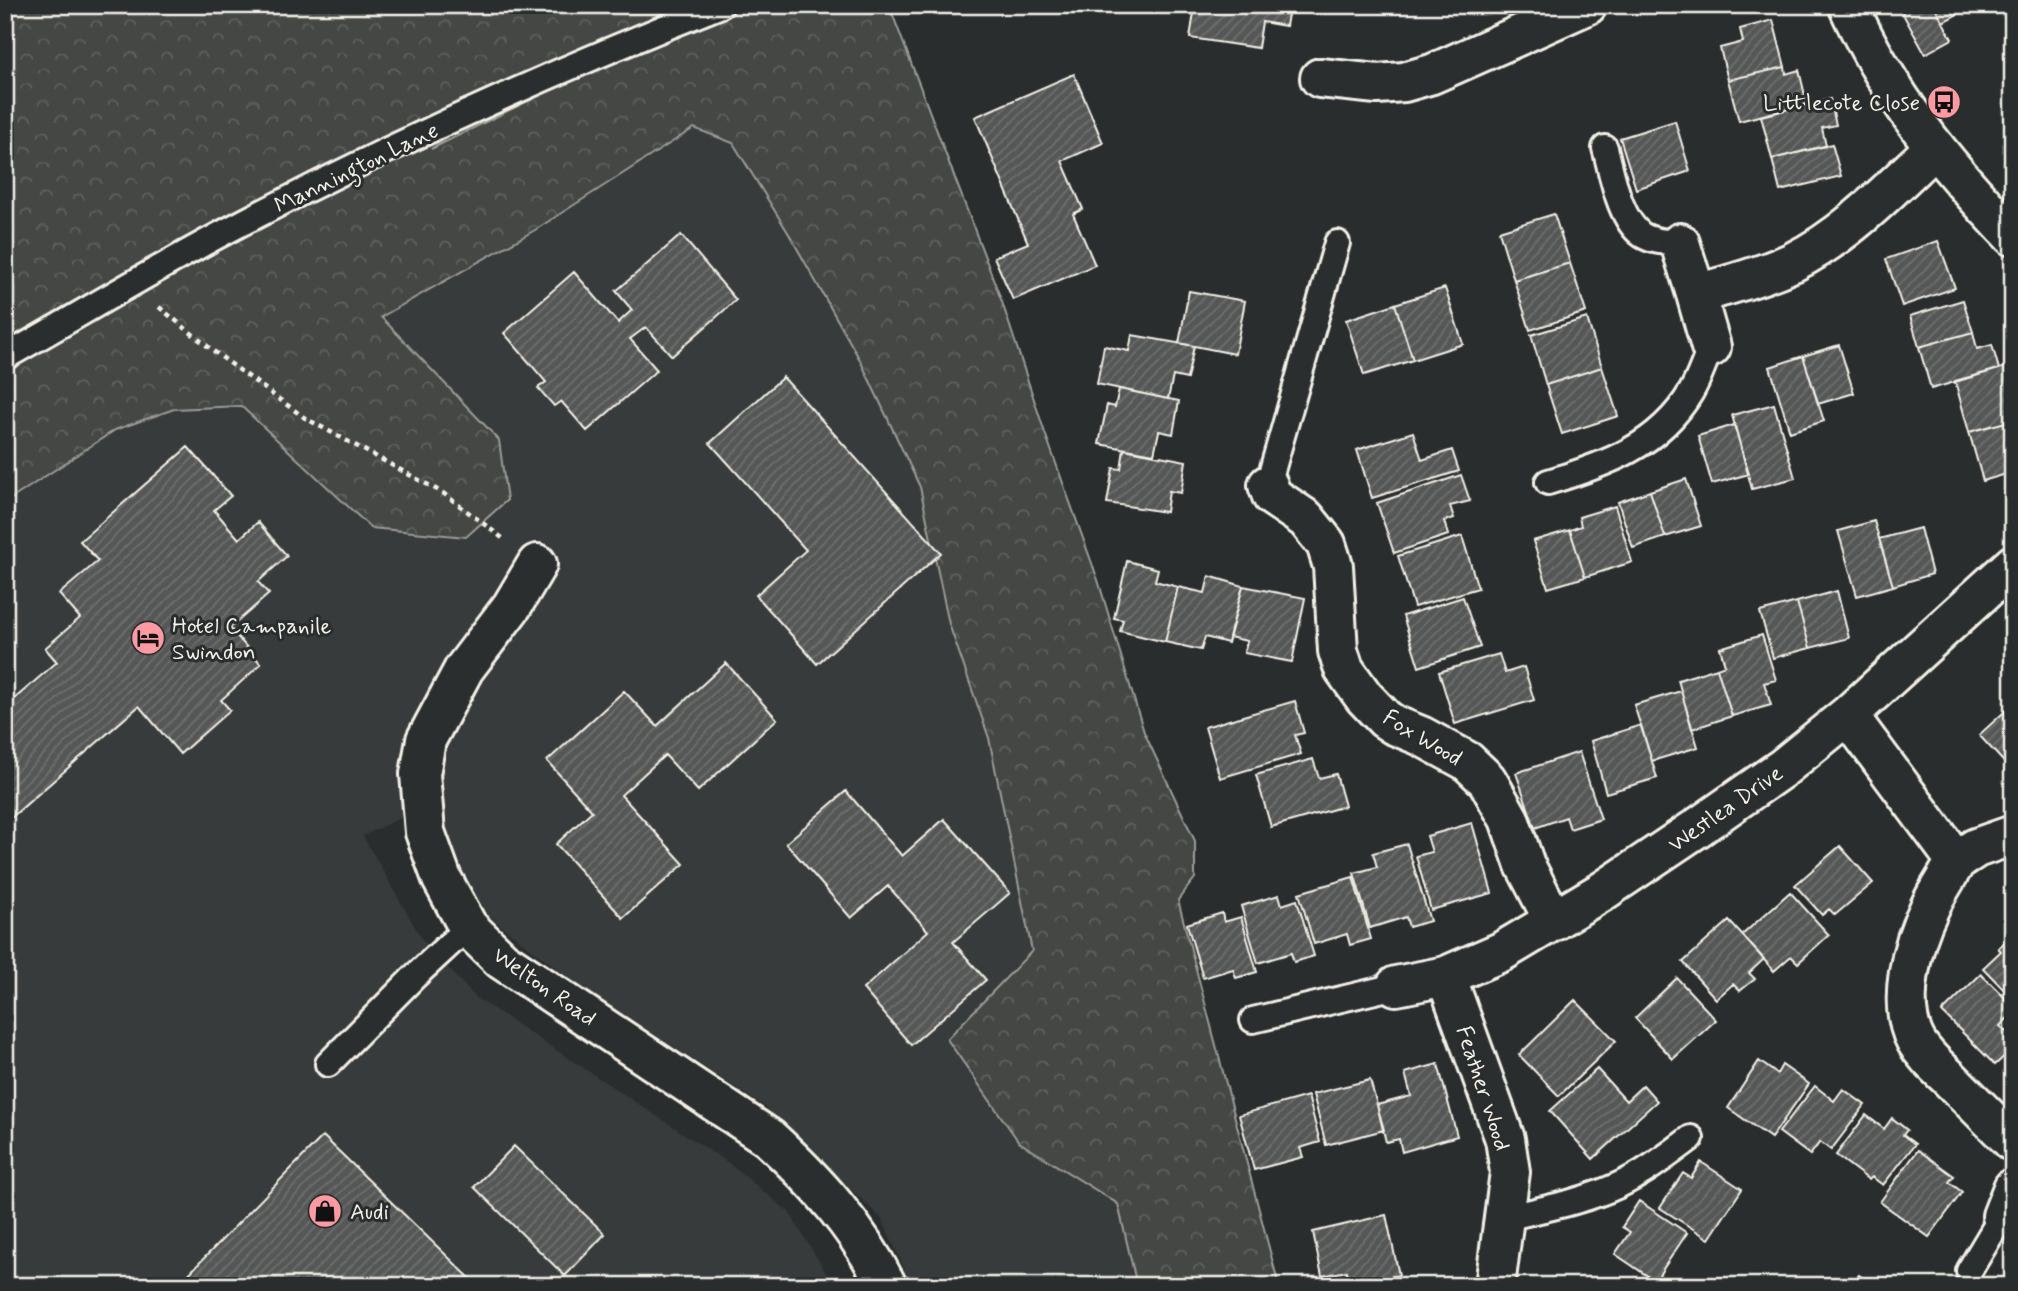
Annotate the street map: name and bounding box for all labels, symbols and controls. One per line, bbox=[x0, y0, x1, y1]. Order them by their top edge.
bus stop icon: Littlecote Close bbox=[1925, 83, 1963, 121]
place label: Littlecote Close bbox=[1763, 89, 1920, 119]
street label: Mannington Lane bbox=[270, 116, 445, 223]
place label: Hotel Campanile Swindon bbox=[172, 612, 332, 668]
hotel icon: Hotel Campanile Swindon bbox=[129, 619, 167, 657]
street label: Fox Wood bbox=[1377, 703, 1467, 774]
street label: Westlea Drive bbox=[1663, 759, 1789, 860]
street label: Welton Road bbox=[486, 941, 602, 1034]
street label: Feather Wood bbox=[1448, 1022, 1516, 1155]
shop icon: Audi bbox=[306, 1192, 344, 1230]
place label: Audi bbox=[350, 1198, 389, 1228]

